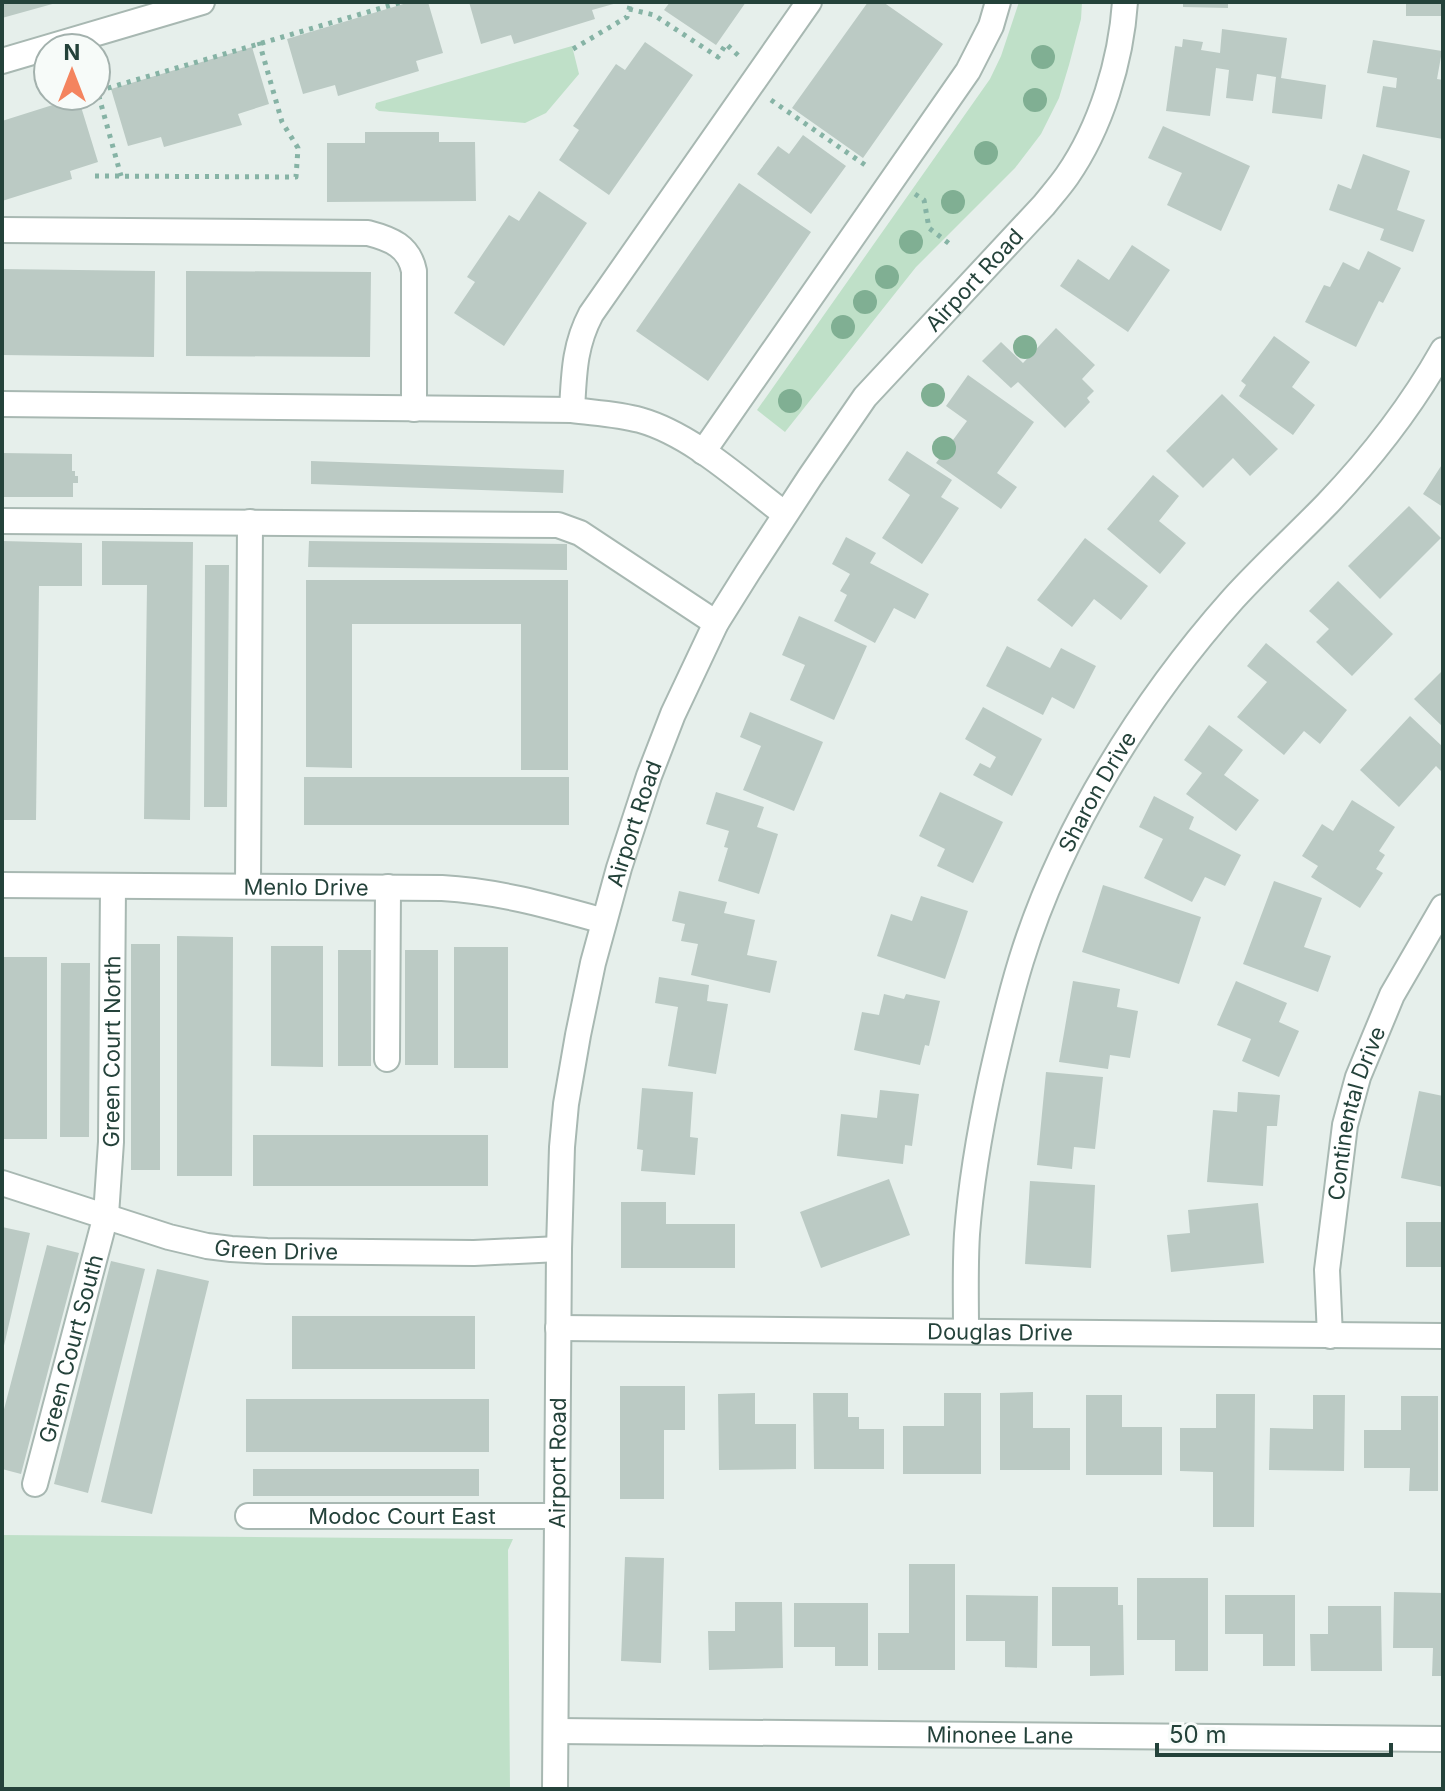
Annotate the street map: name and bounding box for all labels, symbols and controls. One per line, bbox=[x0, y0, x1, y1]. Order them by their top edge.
north arrow bbox=[32, 32, 112, 112]
text: N bbox=[64, 39, 80, 65]
street label: Airport Road bbox=[920, 223, 1028, 337]
street label: Sharon Drive bbox=[1053, 726, 1141, 856]
street label: Airport Road bbox=[601, 757, 667, 890]
street label: Menlo Drive bbox=[243, 874, 369, 900]
street label: Green Court North bbox=[98, 955, 125, 1148]
street label: Continental Drive bbox=[1323, 1022, 1391, 1202]
street label: Green Drive bbox=[213, 1234, 338, 1265]
street label: Green Court South bbox=[33, 1251, 108, 1446]
street label: Douglas Drive bbox=[927, 1318, 1073, 1346]
street label: Airport Road bbox=[544, 1397, 571, 1529]
street label: Modoc Court East bbox=[308, 1503, 496, 1529]
scale bar bbox=[1157, 1707, 1391, 1757]
text: 50 m bbox=[1169, 1720, 1227, 1749]
street label: Minonee Lane bbox=[926, 1721, 1074, 1749]

